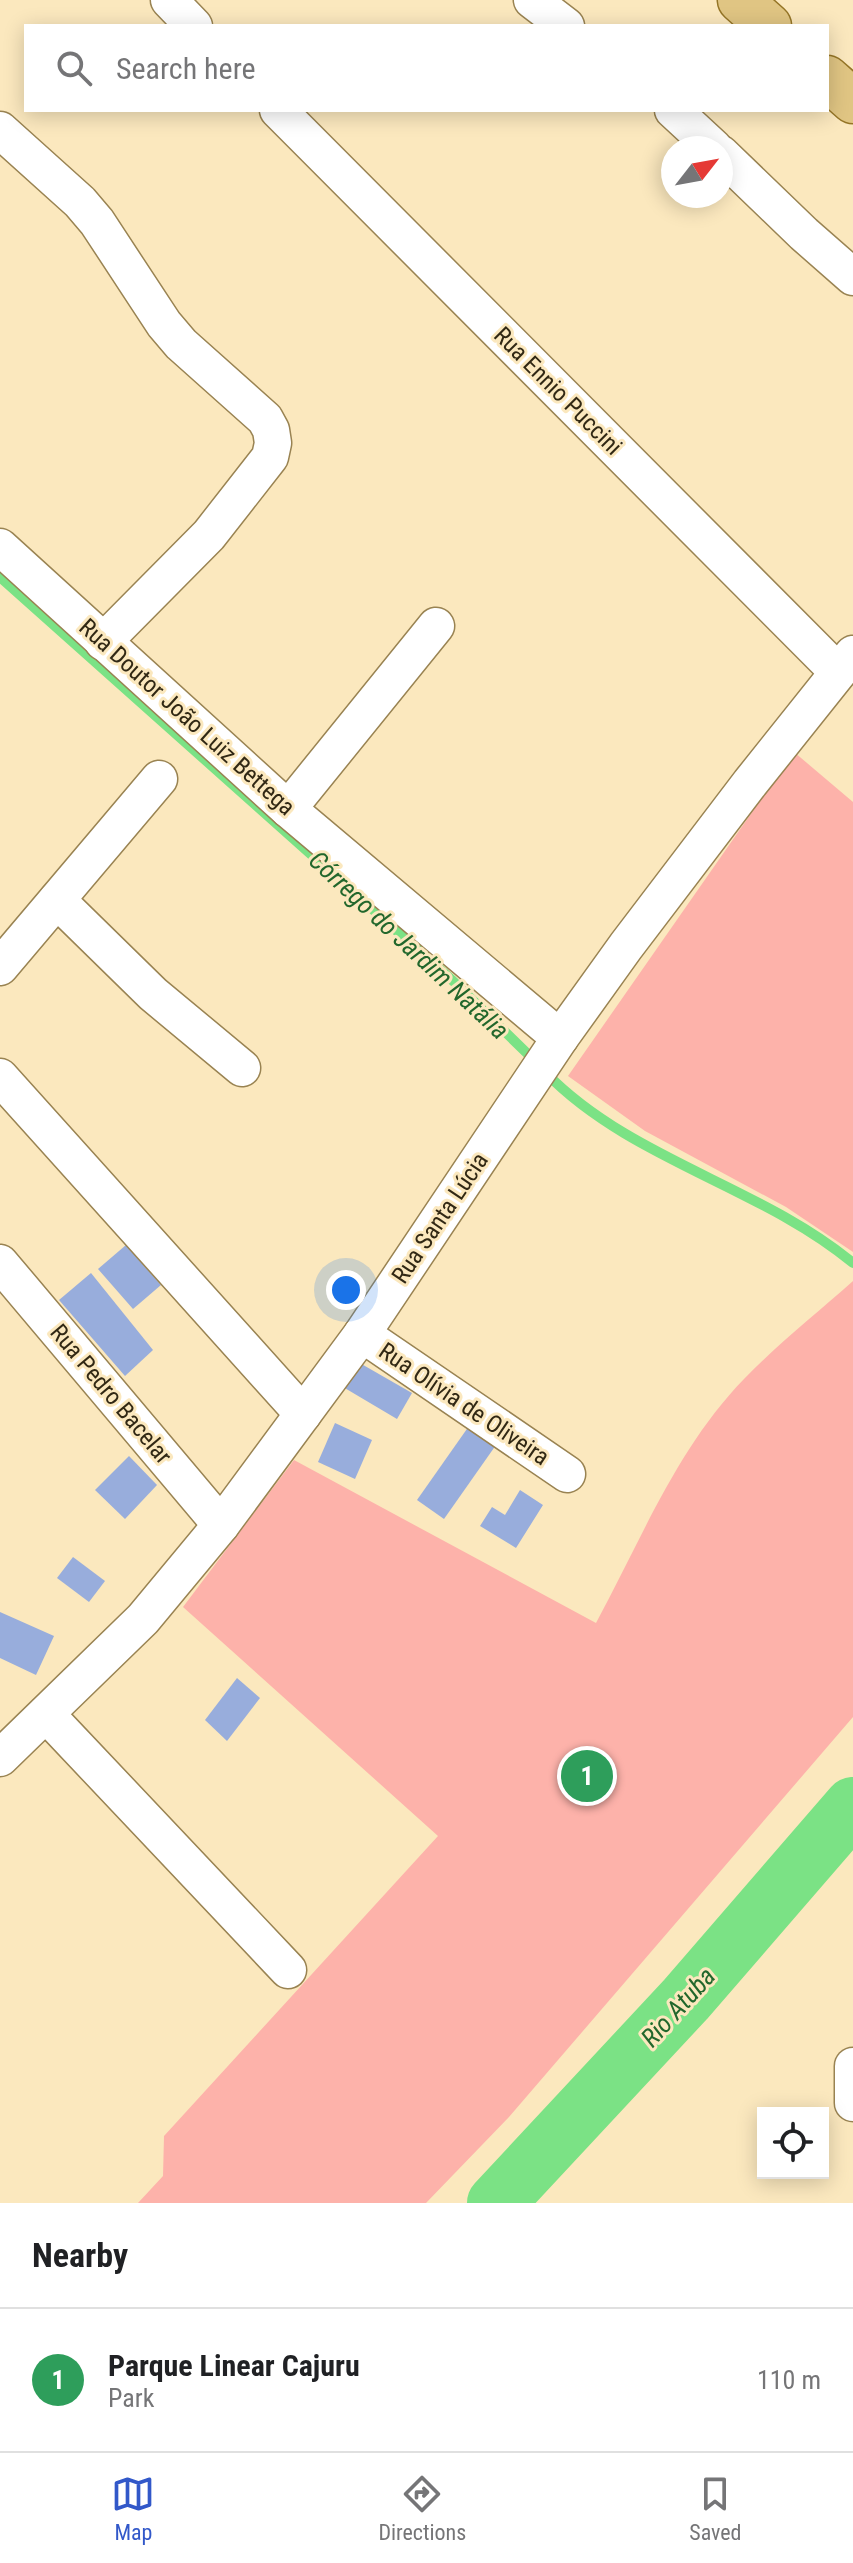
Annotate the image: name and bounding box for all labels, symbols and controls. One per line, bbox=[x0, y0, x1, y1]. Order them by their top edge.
search box bbox=[24, 24, 829, 112]
icon: search bbox=[52, 46, 96, 90]
text: Search here bbox=[116, 51, 256, 86]
north arrow bbox=[661, 136, 733, 208]
street label: Rua Ennio Puccini bbox=[488, 321, 628, 461]
street label: Rua Doutor João Luiz Bettega bbox=[73, 613, 301, 821]
water label: Córrego do Jardim Natália bbox=[303, 845, 515, 1045]
street label: Rua Santa Lúcia bbox=[386, 1147, 494, 1289]
your location bbox=[326, 1270, 366, 1310]
street label: Rua Pedro Bacelar bbox=[45, 1319, 177, 1469]
street label: Rua Olívia de Oliveira bbox=[374, 1337, 554, 1471]
pin: 1 bbox=[561, 1746, 613, 1806]
water label: Rio Atuba bbox=[635, 1961, 721, 2053]
map controls bbox=[757, 2107, 829, 2179]
button: locate bbox=[757, 2107, 829, 2179]
text: Nearby bbox=[32, 2235, 128, 2275]
text: Parque Linear Cajuru bbox=[108, 2348, 360, 2383]
text: 1 bbox=[51, 2365, 65, 2395]
text: 110 m bbox=[757, 2365, 821, 2395]
text: Park bbox=[108, 2383, 154, 2413]
tab: Map bbox=[111, 2472, 155, 2545]
tab: Directions bbox=[378, 2472, 466, 2545]
tab: Saved bbox=[689, 2472, 742, 2545]

